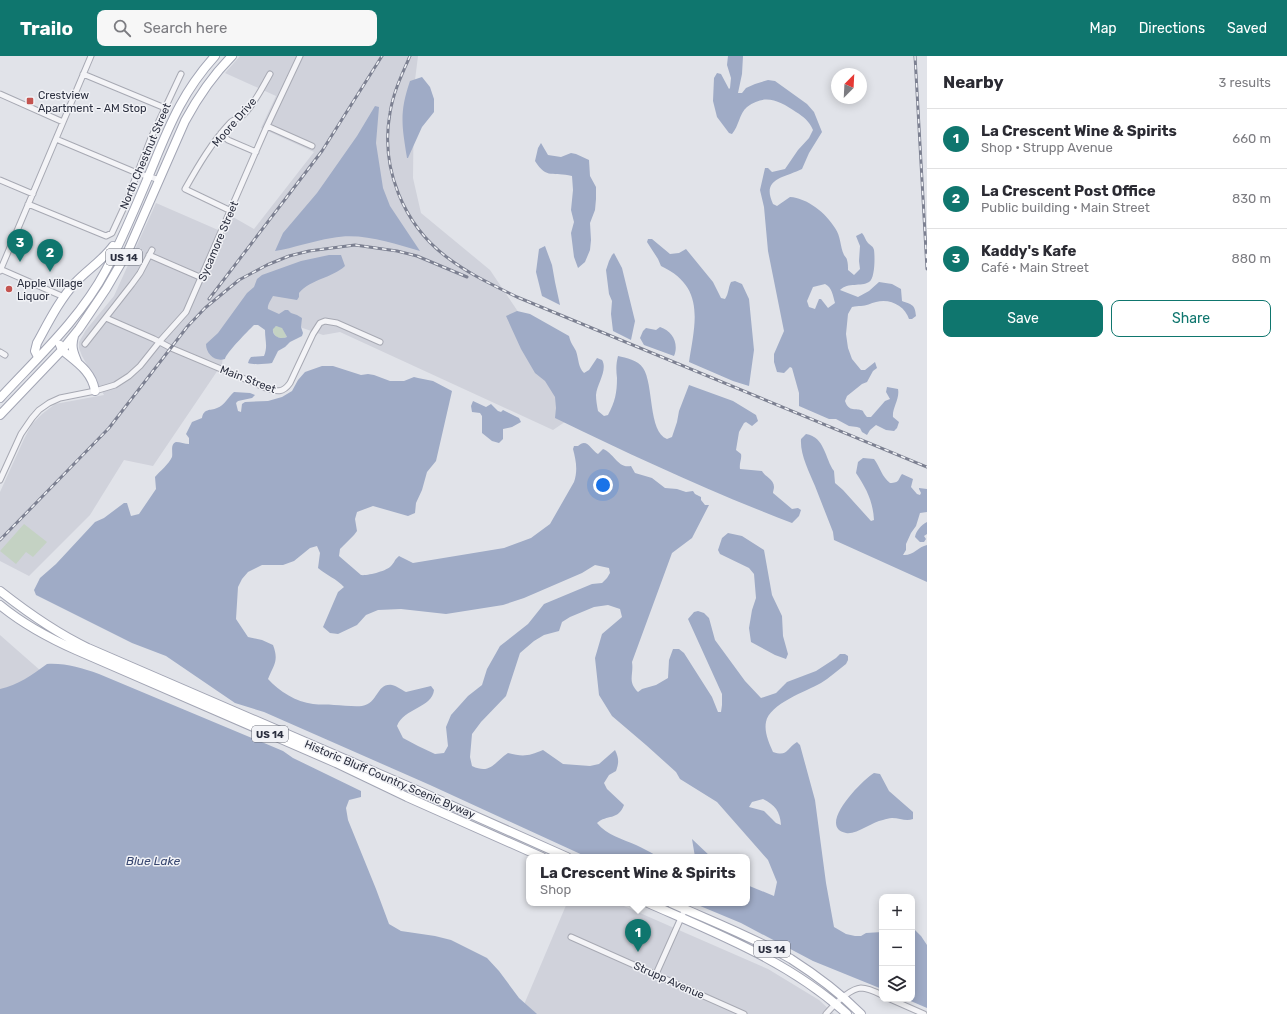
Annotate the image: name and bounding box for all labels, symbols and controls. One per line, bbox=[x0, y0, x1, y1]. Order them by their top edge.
search box bbox=[97, 10, 377, 46]
text: Trailo bbox=[20, 17, 73, 40]
icon: search bbox=[111, 17, 133, 39]
text: Search here bbox=[143, 19, 227, 37]
text: Map bbox=[1090, 20, 1117, 37]
text: Directions bbox=[1139, 20, 1205, 37]
text: Saved bbox=[1227, 20, 1267, 37]
north arrow bbox=[831, 68, 867, 104]
text: Nearby bbox=[943, 72, 1004, 92]
text: 3 results bbox=[1219, 75, 1271, 90]
place label: Crestview Apartment - AM Stop bbox=[38, 89, 147, 115]
street label: Moore Drive bbox=[210, 95, 259, 150]
marker: Crestview Apartment - AM Stop bbox=[25, 96, 35, 106]
street label: North Chestnut Street bbox=[117, 101, 174, 211]
text: La Crescent Wine & Spirits bbox=[981, 122, 1177, 140]
text: 1 bbox=[953, 131, 959, 146]
text: 660 m bbox=[1232, 131, 1271, 146]
text: Shop · Strupp Avenue bbox=[981, 140, 1113, 155]
text: La Crescent Post Office bbox=[981, 182, 1156, 200]
text: 2 bbox=[952, 191, 960, 206]
text: 830 m bbox=[1232, 191, 1271, 206]
street label: Sycamore Street bbox=[196, 199, 241, 283]
text: Public building · Main Street bbox=[981, 200, 1150, 215]
pin: 3 bbox=[7, 229, 33, 262]
pin: 2 bbox=[37, 239, 63, 272]
text: Kaddy's Kafe bbox=[981, 242, 1077, 260]
road number: US 14 bbox=[106, 249, 142, 265]
text: 3 bbox=[952, 251, 960, 266]
text: 880 m bbox=[1231, 251, 1271, 266]
text: Café · Main Street bbox=[981, 260, 1089, 275]
place label: Apple Village Liquor bbox=[17, 277, 83, 303]
marker: Apple Village Liquor bbox=[4, 284, 14, 294]
button: Save bbox=[943, 300, 1103, 337]
button: Share bbox=[1111, 300, 1271, 337]
street label: Main Street bbox=[218, 363, 278, 396]
your location bbox=[593, 475, 613, 495]
road number: US 14 bbox=[252, 726, 288, 742]
street label: Historic Bluff Country Scenic Byway bbox=[303, 738, 477, 821]
water label: Blue Lake bbox=[126, 854, 180, 868]
popup bbox=[526, 854, 750, 906]
text: La Crescent Wine & Spirits bbox=[540, 864, 736, 882]
text: Shop bbox=[540, 882, 571, 897]
map controls bbox=[879, 894, 915, 1002]
button: + bbox=[879, 894, 915, 930]
pin: 1 bbox=[625, 919, 651, 952]
button: − bbox=[879, 930, 915, 966]
road number: US 14 bbox=[754, 941, 790, 957]
street label: Strupp Avenue bbox=[631, 959, 706, 1002]
button: layers bbox=[879, 966, 915, 1002]

